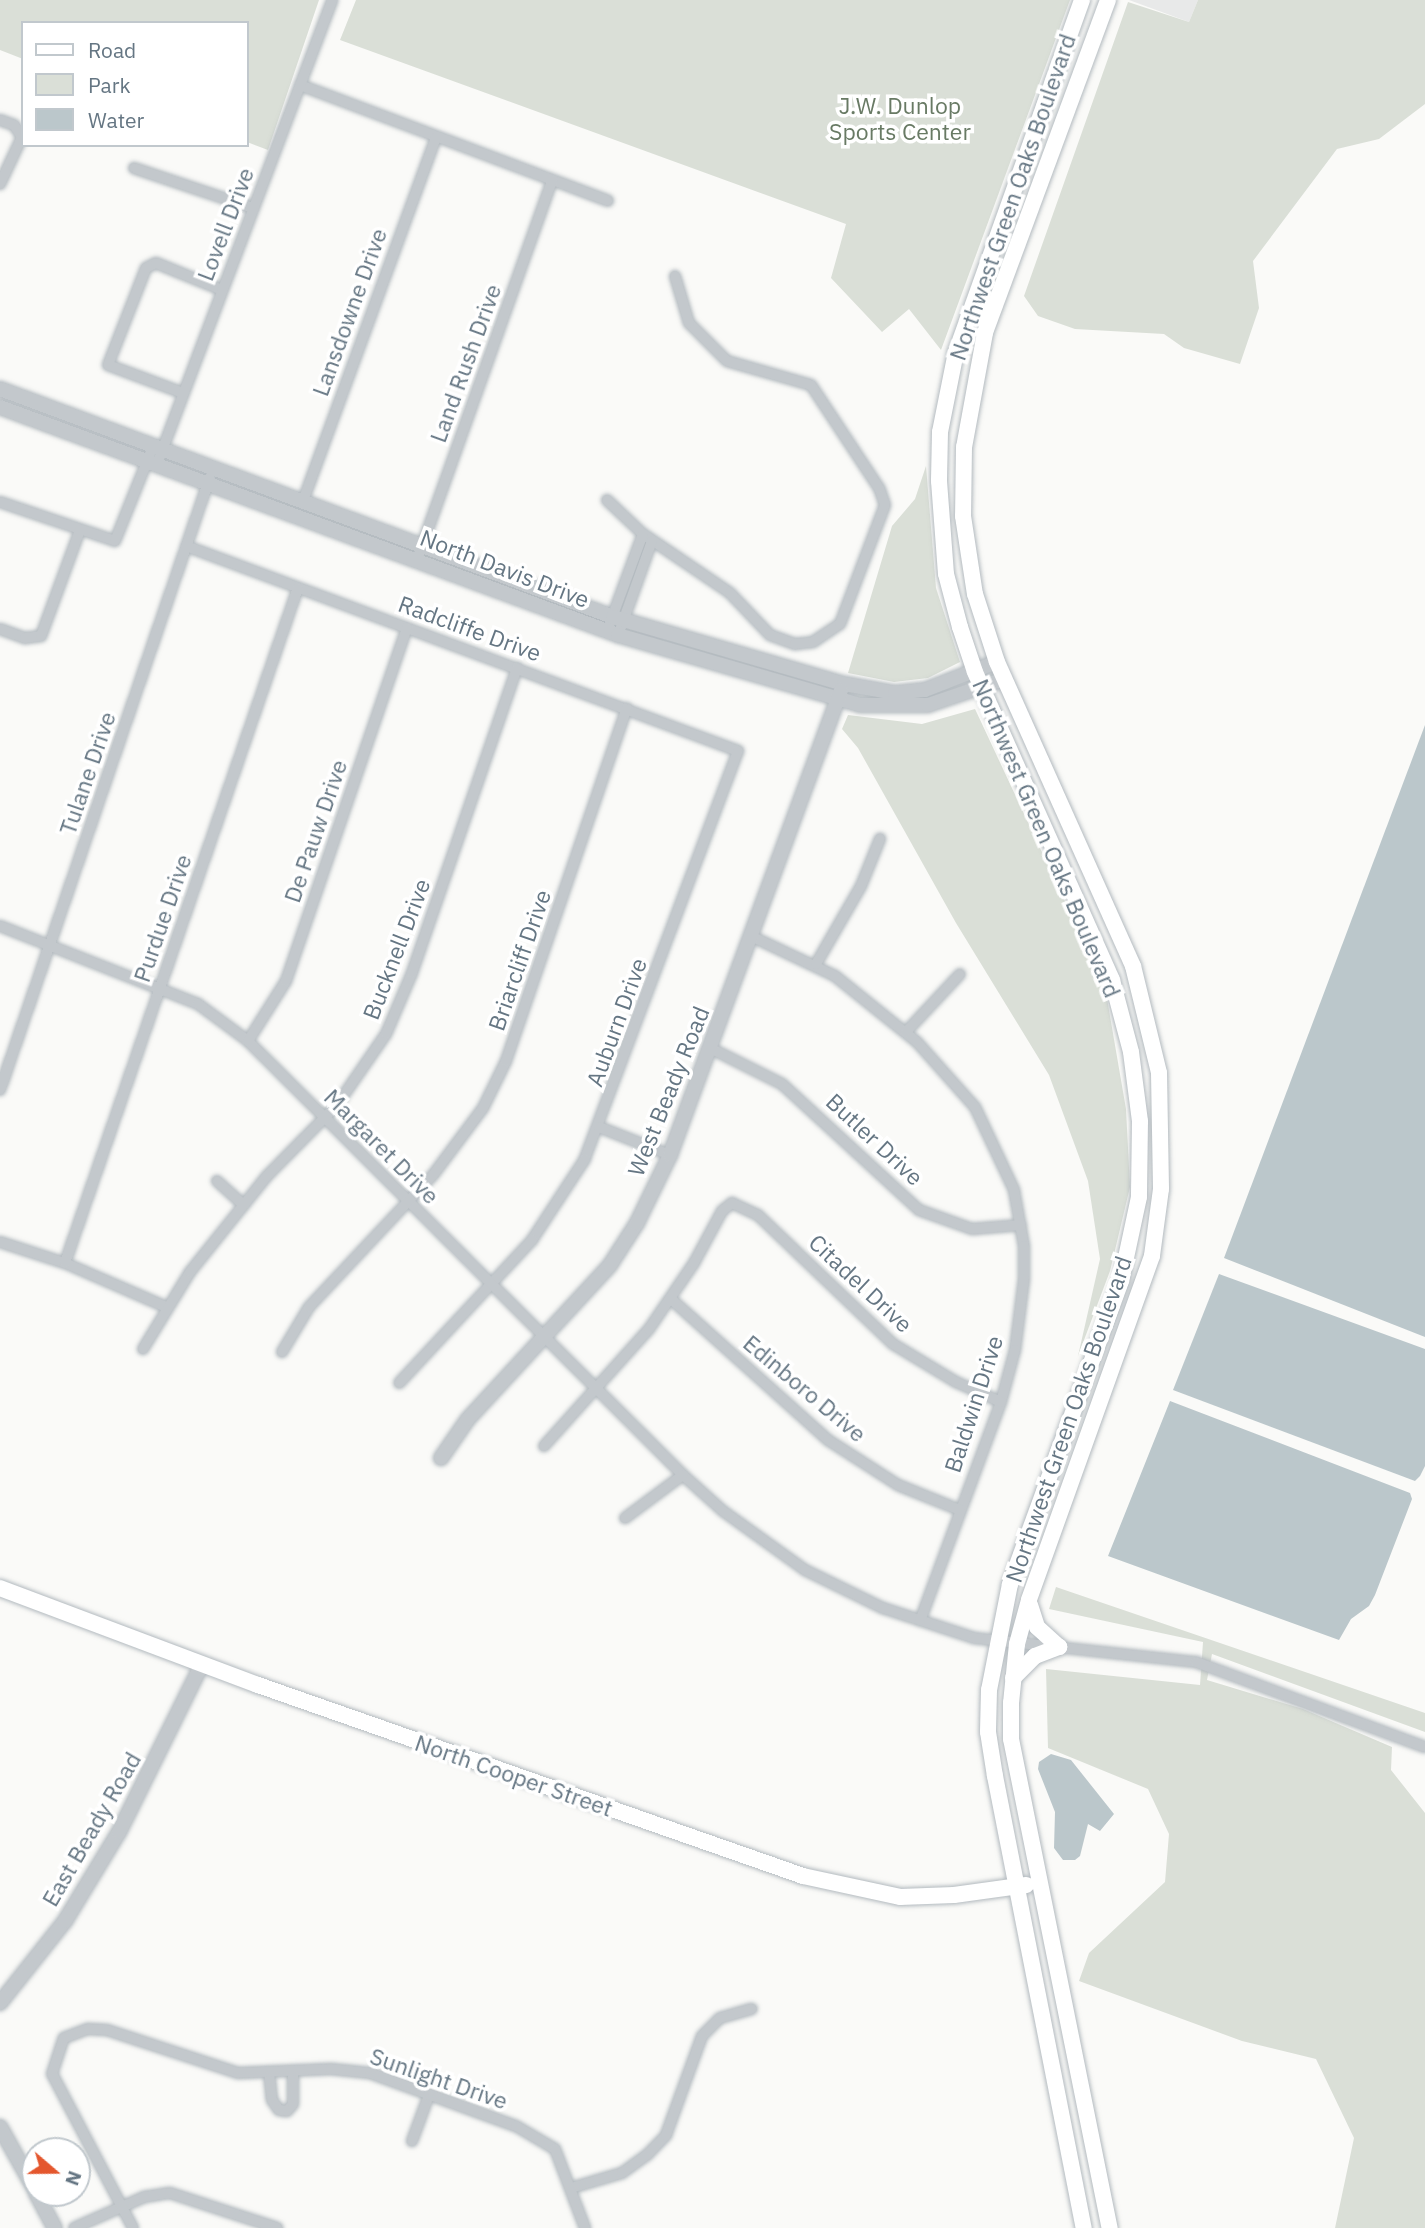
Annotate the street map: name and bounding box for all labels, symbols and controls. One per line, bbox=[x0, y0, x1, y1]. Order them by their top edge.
legend bbox=[21, 21, 248, 147]
street label: Northwest Green Oaks Boulevard bbox=[943, 30, 1081, 364]
text: Road bbox=[88, 36, 136, 64]
text: Park bbox=[88, 71, 131, 99]
park label: J.W. Dunlop Sports Center bbox=[829, 91, 971, 145]
text: Water bbox=[88, 106, 144, 134]
street label: Lovell Drive bbox=[191, 164, 259, 284]
street label: Lansdowne Drive bbox=[306, 224, 392, 400]
street label: Land Rush Drive bbox=[424, 280, 506, 446]
street label: North Davis Drive bbox=[417, 523, 593, 613]
street label: Radcliffe Drive bbox=[395, 589, 545, 667]
street label: Northwest Green Oaks Boulevard bbox=[967, 675, 1127, 1001]
street label: Tulane Drive bbox=[53, 708, 121, 838]
street label: De Pauw Drive bbox=[278, 756, 352, 906]
street label: Purdue Drive bbox=[127, 851, 197, 985]
street label: Bucknell Drive bbox=[356, 875, 436, 1023]
street label: Briarcliff Drive bbox=[482, 886, 556, 1034]
street label: Auburn Drive bbox=[580, 954, 652, 1090]
street label: West Beady Road bbox=[621, 1002, 715, 1180]
street label: Margaret Drive bbox=[319, 1083, 445, 1209]
street label: Butler Drive bbox=[821, 1087, 929, 1191]
street label: Citadel Drive bbox=[804, 1228, 918, 1338]
street label: Northwest Green Oaks Boulevard bbox=[999, 1252, 1137, 1586]
street label: Edinboro Drive bbox=[738, 1329, 872, 1447]
street label: Baldwin Drive bbox=[938, 1332, 1008, 1476]
street label: North Cooper Street bbox=[412, 1728, 616, 1822]
street label: East Beady Road bbox=[36, 1747, 146, 1911]
street label: Sunlight Drive bbox=[367, 2042, 511, 2114]
north arrow bbox=[21, 2137, 91, 2207]
text: N bbox=[60, 2168, 87, 2189]

